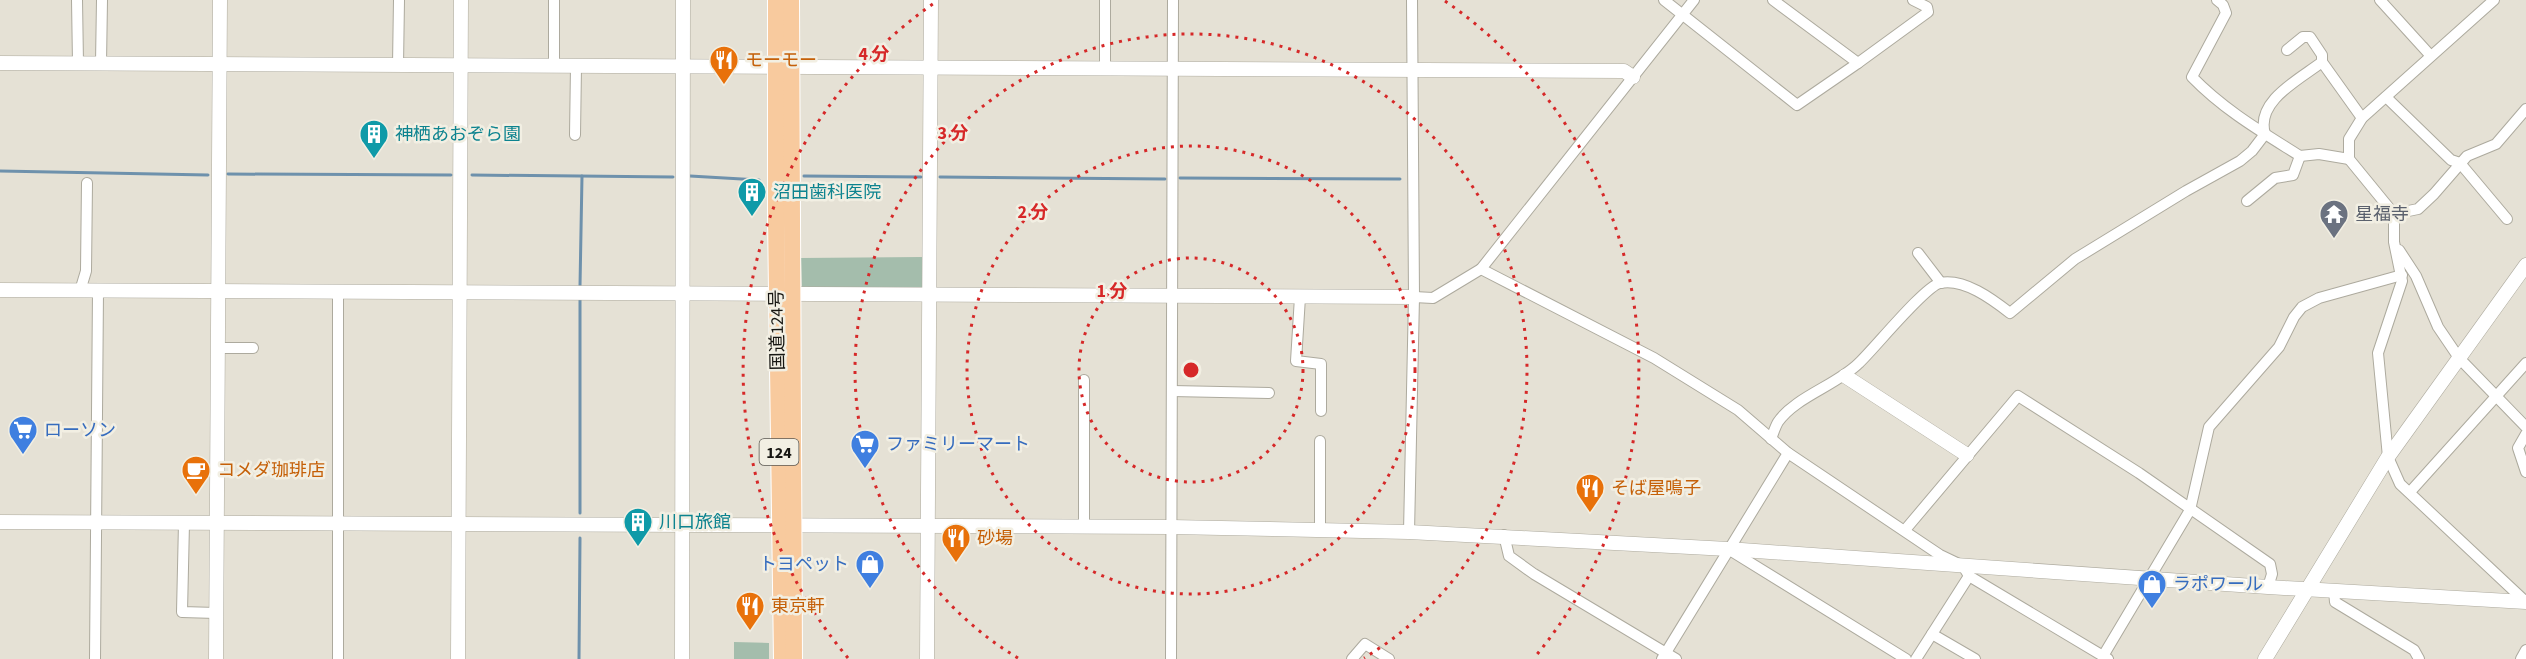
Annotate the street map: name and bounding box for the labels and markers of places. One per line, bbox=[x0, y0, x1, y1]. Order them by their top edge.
restaurant icon: モーモー bbox=[708, 44, 740, 86]
place label: モーモー bbox=[745, 48, 817, 73]
building icon: 神栖あおぞら園 bbox=[358, 118, 390, 160]
place label: 神栖あおぞら園 bbox=[395, 122, 521, 147]
building icon: 沼田歯科医院 bbox=[736, 176, 768, 218]
place label: 沼田歯科医院 bbox=[773, 180, 881, 205]
temple icon: 星福寺 bbox=[2318, 198, 2350, 240]
place label: 星福寺 bbox=[2355, 202, 2409, 227]
centre of rings bbox=[1181, 360, 1201, 380]
supermarket icon: ローソン bbox=[7, 414, 39, 456]
place label: ローソン bbox=[44, 418, 116, 443]
supermarket icon: ファミリーマート bbox=[849, 428, 881, 470]
place label: ファミリーマート bbox=[886, 432, 1030, 457]
cafe icon: コメダ珈琲店 bbox=[180, 454, 212, 496]
place label: コメダ珈琲店 bbox=[217, 458, 325, 483]
restaurant icon: そば屋鳴子 bbox=[1574, 472, 1606, 514]
place label: そば屋鳴子 bbox=[1611, 476, 1701, 501]
building icon: 川口旅館 bbox=[622, 506, 654, 548]
place label: 川口旅館 bbox=[659, 510, 731, 535]
restaurant icon: 砂場 bbox=[940, 522, 972, 564]
place label: 砂場 bbox=[977, 526, 1013, 551]
shop icon: トヨペット bbox=[854, 548, 886, 590]
place label: トヨペット bbox=[759, 552, 849, 577]
shop icon: ラポワール bbox=[2136, 568, 2168, 610]
place label: ラポワール bbox=[2173, 572, 2263, 597]
restaurant icon: 東京軒 bbox=[734, 590, 766, 632]
place label: 東京軒 bbox=[771, 594, 825, 619]

